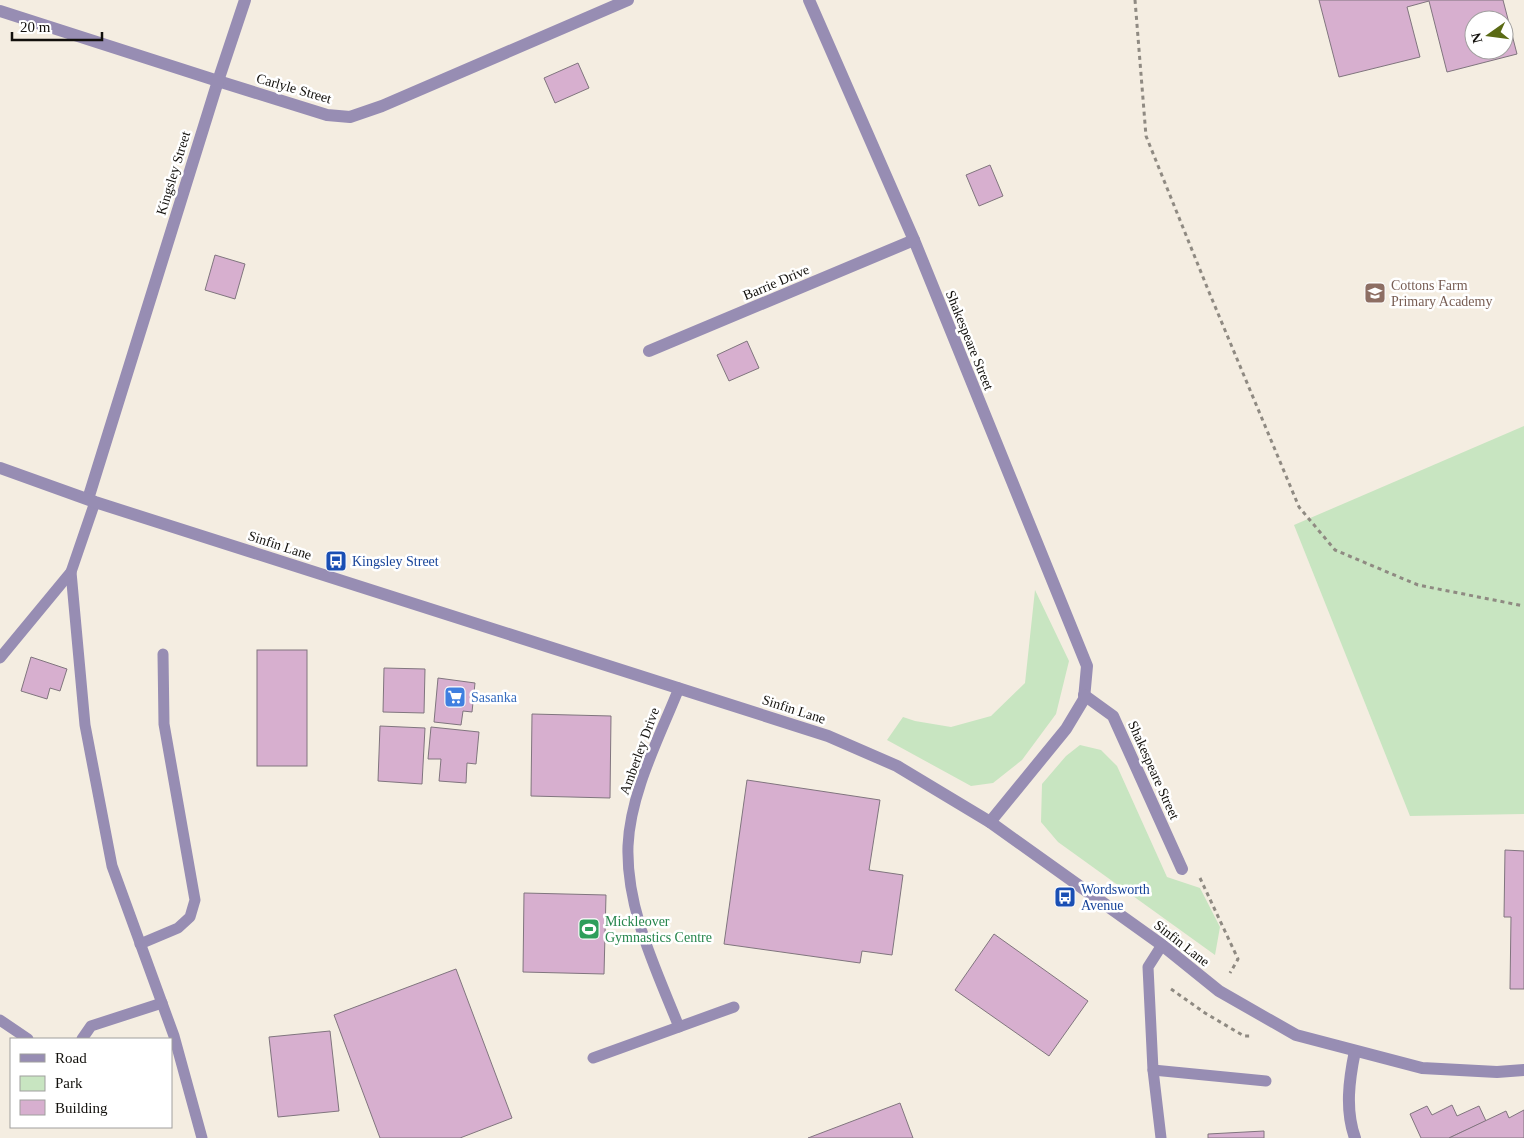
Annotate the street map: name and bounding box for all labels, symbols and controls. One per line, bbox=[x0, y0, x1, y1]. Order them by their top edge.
scale bar bbox=[12, 10, 102, 42]
north arrow bbox=[1464, 10, 1514, 60]
text: 20 m bbox=[20, 19, 51, 35]
text: N bbox=[1468, 31, 1485, 45]
street label: Carlyle Street bbox=[255, 71, 333, 106]
street label: Kingsley Street bbox=[154, 129, 193, 217]
street label: Barrie Drive bbox=[741, 262, 812, 303]
place label: Cottons Farm Primary Academy bbox=[1391, 278, 1492, 309]
school or university icon: Cottons Farm Primary Academy bbox=[1363, 281, 1387, 305]
street label: Shakespeare Street bbox=[943, 288, 996, 392]
street label: Sinfin Lane bbox=[246, 528, 313, 563]
bus stop icon: Kingsley Street bbox=[324, 549, 348, 573]
place label: Kingsley Street bbox=[352, 554, 439, 569]
supermarket icon: Sasanka bbox=[443, 685, 467, 709]
place label: Sasanka bbox=[471, 690, 518, 705]
street label: Sinfin Lane bbox=[760, 692, 827, 727]
street label: Amberley Drive bbox=[617, 706, 662, 797]
street label: Shakespeare Street bbox=[1125, 719, 1182, 822]
place label: Wordsworth Avenue bbox=[1081, 882, 1150, 913]
bus stop icon: Wordsworth Avenue bbox=[1053, 885, 1077, 909]
place label: Mickleover Gymnastics Centre bbox=[605, 914, 712, 945]
sports icon: Mickleover Gymnastics Centre bbox=[577, 917, 601, 941]
street label: Sinfin Lane bbox=[1151, 917, 1212, 970]
legend bbox=[10, 1038, 172, 1128]
text: Road bbox=[55, 1050, 87, 1066]
text: Park bbox=[55, 1075, 83, 1091]
text: Building bbox=[55, 1100, 108, 1116]

